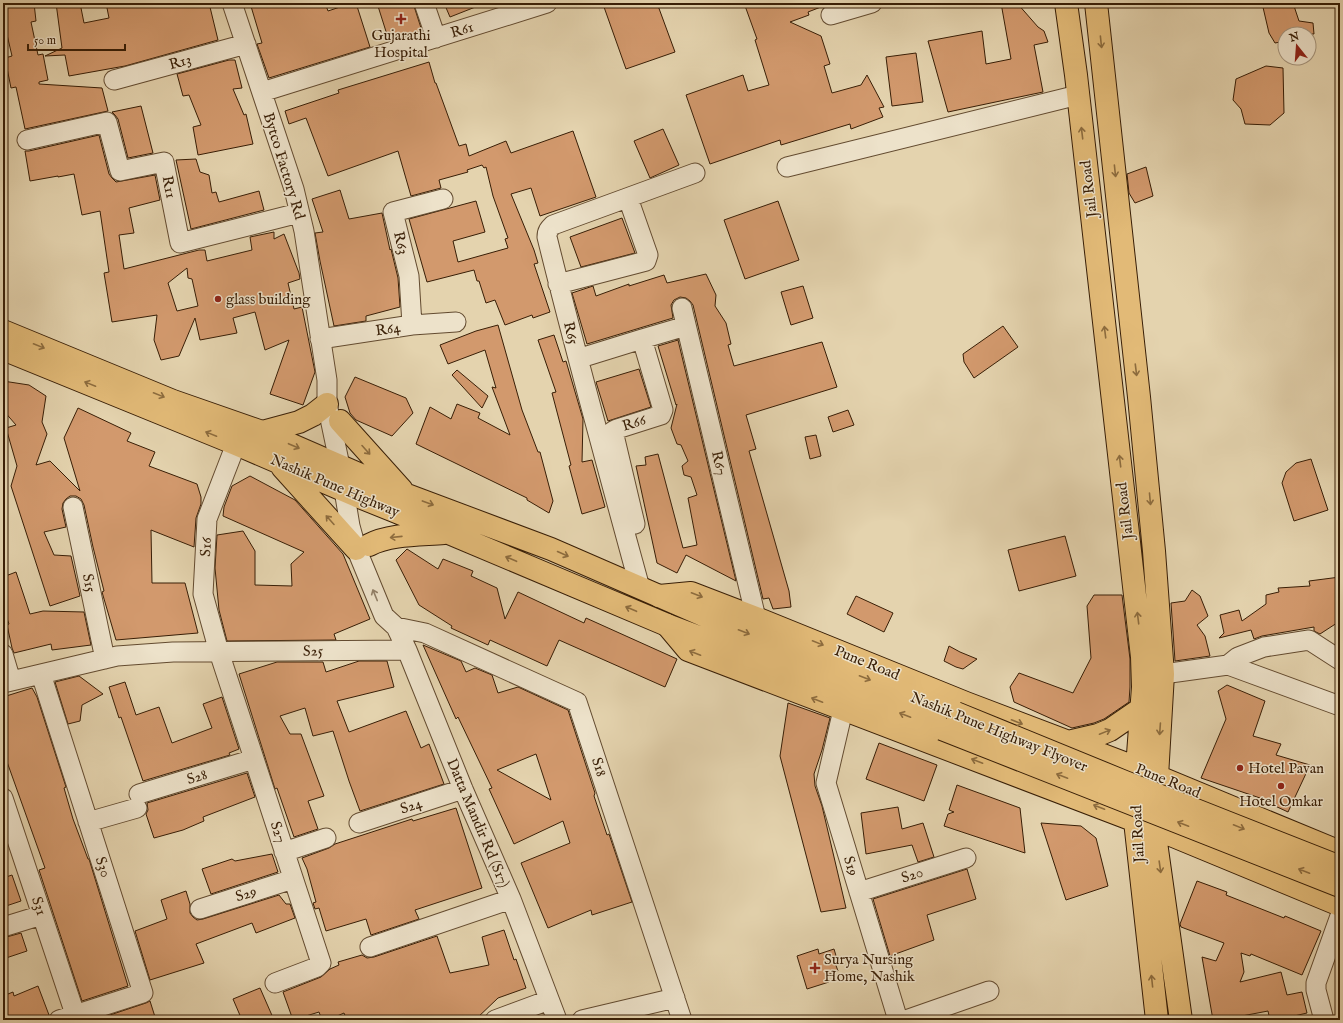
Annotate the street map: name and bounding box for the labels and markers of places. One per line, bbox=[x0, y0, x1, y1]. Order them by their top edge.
marker: Gujarathi Hospital bbox=[395, 13, 407, 25]
place label: Gujarathi Hospital bbox=[372, 26, 430, 62]
place label: glass building bbox=[226, 290, 311, 309]
marker: glass building bbox=[213, 294, 223, 304]
place label: Hotel Pavan bbox=[1248, 759, 1324, 778]
marker: Hotel Pavan bbox=[1235, 763, 1245, 773]
marker: Hotel Omkar bbox=[1276, 781, 1286, 791]
place label: Hotel Omkar bbox=[1239, 792, 1324, 811]
place label: Surya Nursing Home, Nashik bbox=[824, 950, 916, 986]
marker: Surya Nursing Home, Nashik bbox=[809, 962, 821, 974]

